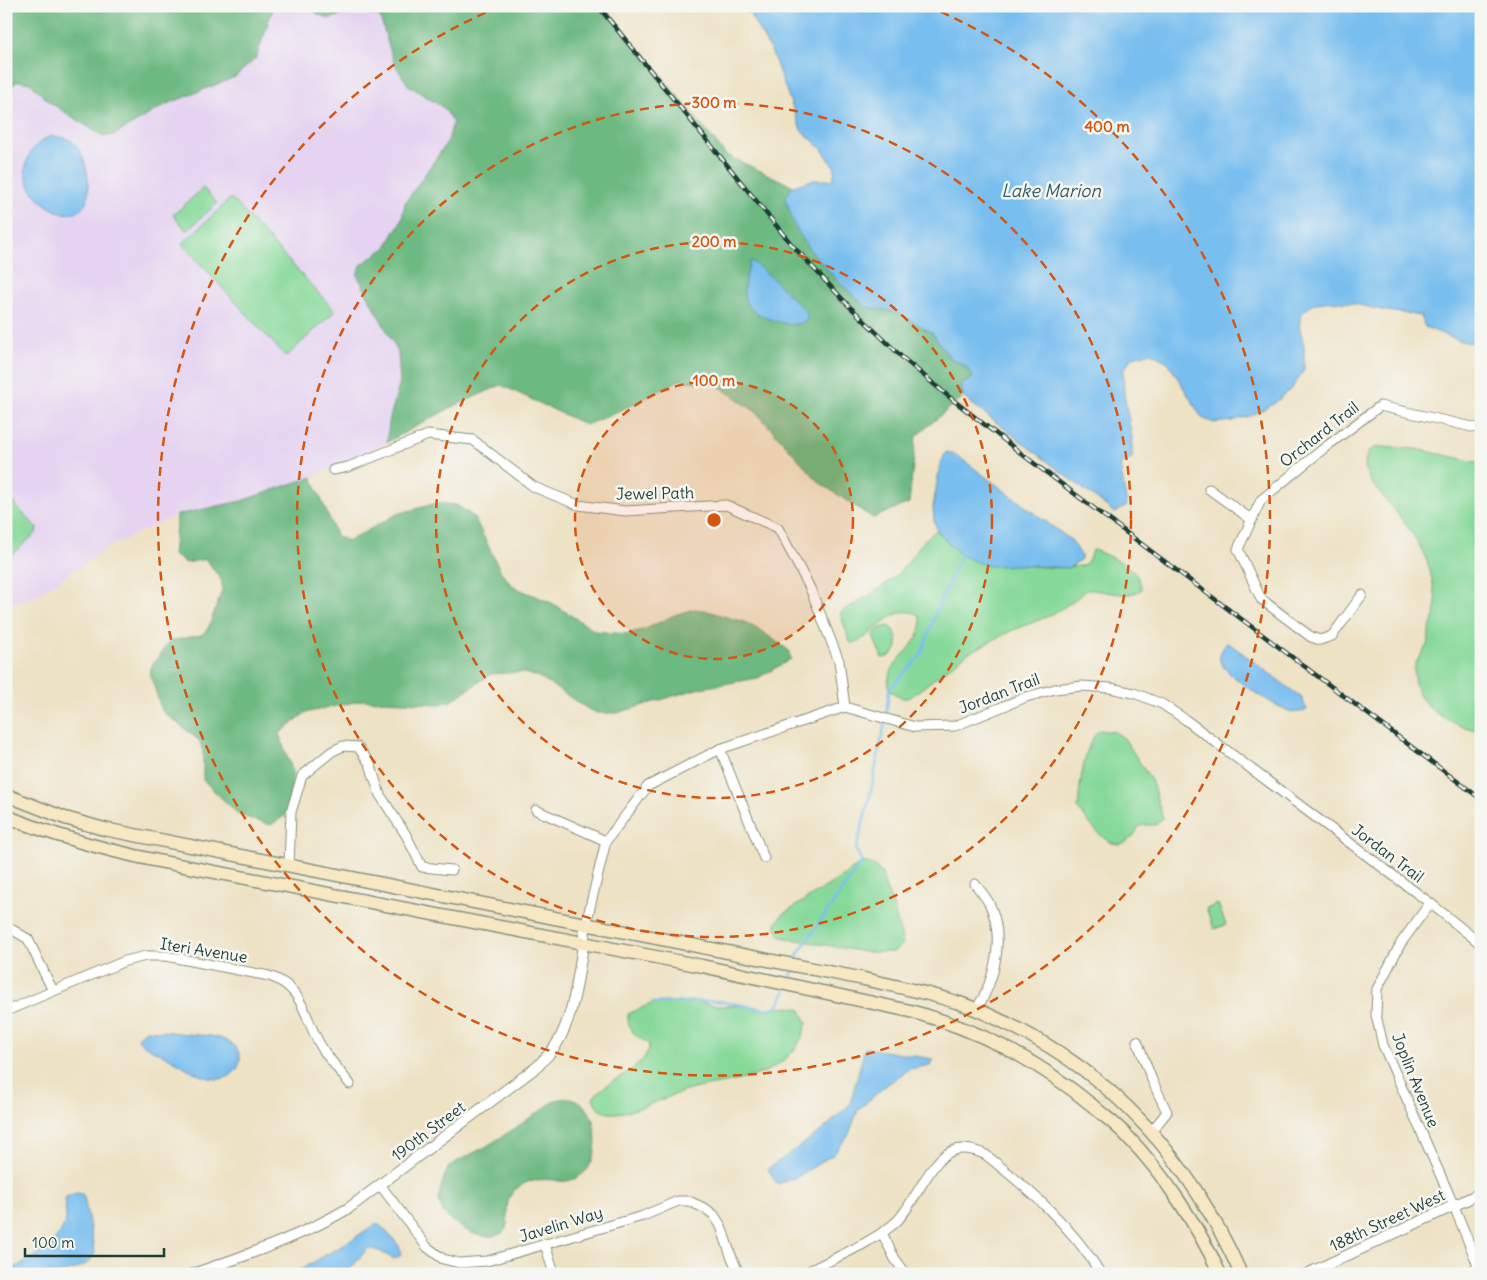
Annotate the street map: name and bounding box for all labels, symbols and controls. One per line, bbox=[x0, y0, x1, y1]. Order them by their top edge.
text: 300 m bbox=[692, 93, 737, 112]
text: 400 m bbox=[1084, 117, 1130, 136]
water label: Lake Marion bbox=[1001, 179, 1101, 202]
text: 200 m bbox=[692, 232, 736, 251]
text: 100 m bbox=[693, 371, 735, 390]
street label: Orchard Trail bbox=[1275, 397, 1363, 471]
street label: Jewel Path bbox=[616, 482, 694, 504]
centre of rings bbox=[705, 511, 723, 529]
street label: Jordan Trail bbox=[956, 668, 1042, 718]
street label: Jordan Trail bbox=[1348, 819, 1428, 887]
street label: Iteri Avenue bbox=[159, 933, 249, 967]
street label: Joplin Avenue bbox=[1388, 1030, 1444, 1130]
street label: 190th Street bbox=[387, 1096, 469, 1165]
street label: 188th Street West bbox=[1326, 1184, 1448, 1255]
street label: Javelin Way bbox=[517, 1202, 605, 1246]
scale bar bbox=[25, 1225, 164, 1257]
text: 100 m bbox=[32, 1233, 74, 1252]

